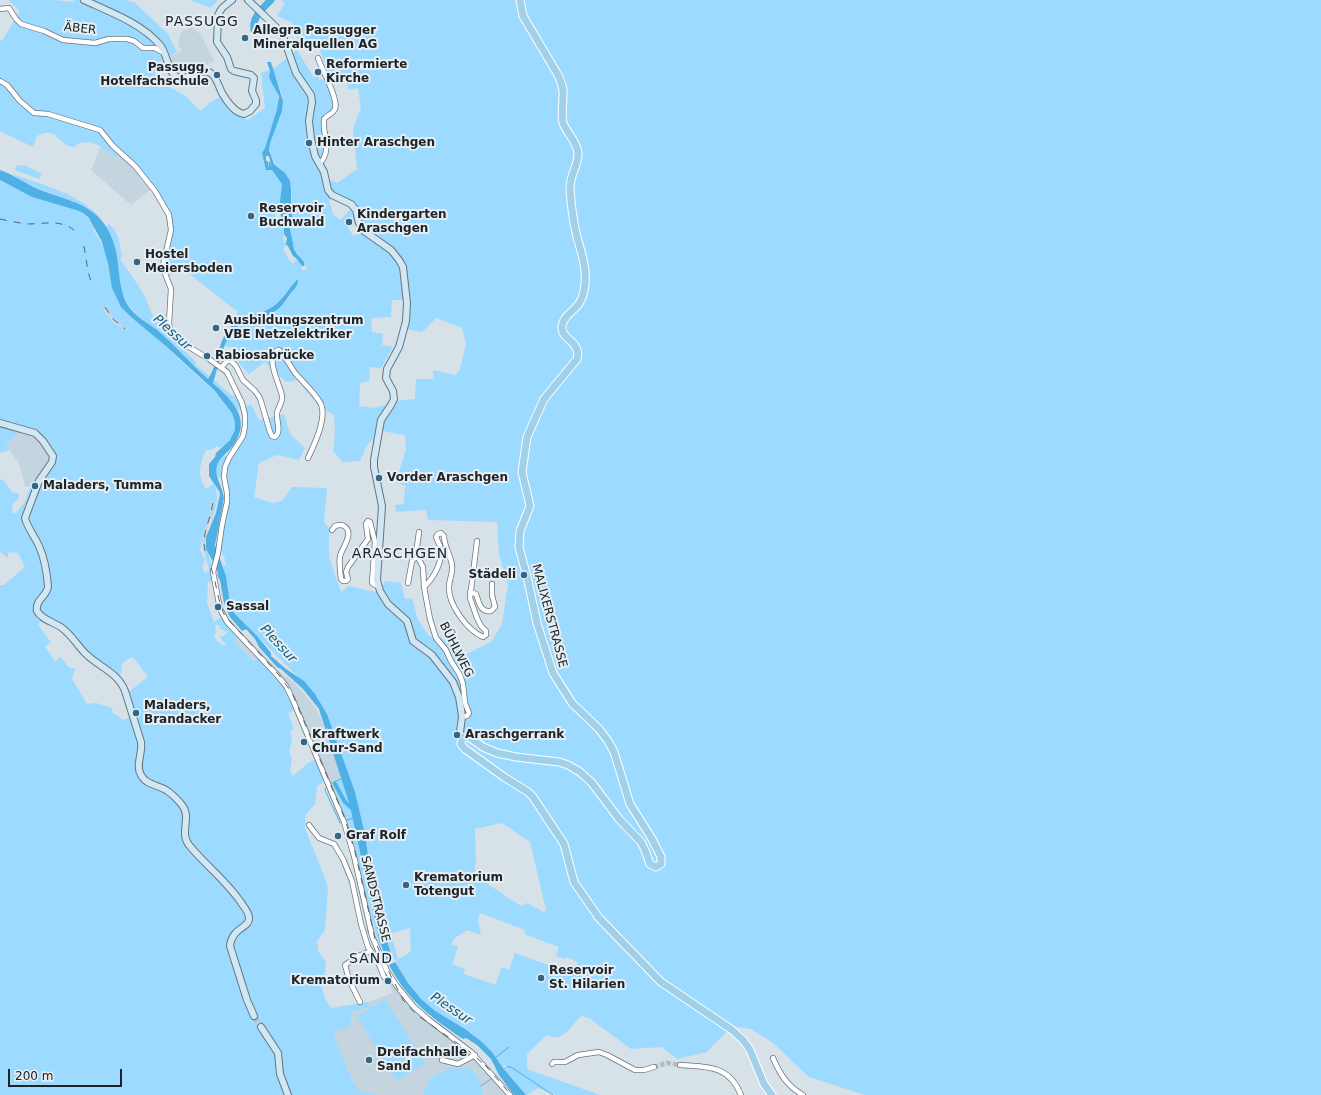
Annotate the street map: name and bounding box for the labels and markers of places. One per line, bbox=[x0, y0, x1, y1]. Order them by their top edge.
place label: Allegra Passugger Mineralquellen AG bbox=[253, 24, 377, 52]
marker: Allegra Passugger Mineralquellen AG bbox=[240, 33, 250, 43]
place label: Reformierte Kirche bbox=[326, 58, 407, 86]
place label: Passugg, Hotelfachschule bbox=[100, 61, 209, 89]
marker: Reformierte Kirche bbox=[313, 67, 323, 77]
marker: Passugg, Hotelfachschule bbox=[212, 70, 222, 80]
place label: Hinter Araschgen bbox=[317, 136, 435, 150]
marker: Hinter Araschgen bbox=[304, 138, 314, 148]
place label: Reservoir Buchwald bbox=[259, 202, 324, 230]
place label: Kindergarten Araschgen bbox=[357, 208, 447, 236]
marker: Reservoir Buchwald bbox=[246, 211, 256, 221]
marker: Kindergarten Araschgen bbox=[344, 217, 354, 227]
place label: Hostel Meiersboden bbox=[145, 248, 232, 276]
marker: Hostel Meiersboden bbox=[132, 257, 142, 267]
place label: Ausbildungszentrum VBE Netzelektriker bbox=[224, 314, 364, 342]
marker: Ausbildungszentrum VBE Netzelektriker bbox=[211, 323, 221, 333]
place label: Rabiosabrücke bbox=[215, 349, 314, 363]
marker: Rabiosabrücke bbox=[202, 351, 212, 361]
place label: Vorder Araschgen bbox=[387, 471, 508, 485]
marker: Vorder Araschgen bbox=[374, 473, 384, 483]
place label: Maladers, Tumma bbox=[43, 479, 162, 493]
marker: Maladers, Tumma bbox=[30, 481, 40, 491]
place label: Städeli bbox=[469, 568, 516, 582]
marker: Städeli bbox=[519, 570, 529, 580]
place label: Sassal bbox=[226, 600, 269, 614]
marker: Sassal bbox=[213, 602, 223, 612]
place label: Maladers, Brandacker bbox=[144, 699, 221, 727]
marker: Maladers, Brandacker bbox=[131, 708, 141, 718]
place label: Kraftwerk Chur-Sand bbox=[312, 728, 383, 756]
place label: Araschgerrank bbox=[465, 728, 564, 742]
marker: Araschgerrank bbox=[452, 730, 462, 740]
marker: Kraftwerk Chur-Sand bbox=[299, 737, 309, 747]
place label: Graf Rolf bbox=[346, 829, 406, 843]
marker: Graf Rolf bbox=[333, 831, 343, 841]
place label: Krematorium Totengut bbox=[414, 871, 503, 899]
marker: Krematorium Totengut bbox=[401, 880, 411, 890]
place label: Reservoir St. Hilarien bbox=[549, 964, 625, 992]
marker: Reservoir St. Hilarien bbox=[536, 973, 546, 983]
place label: Krematorium bbox=[291, 974, 380, 988]
marker: Krematorium bbox=[383, 976, 393, 986]
place label: Dreifachhalle Sand bbox=[377, 1046, 467, 1074]
marker: Dreifachhalle Sand bbox=[364, 1055, 374, 1065]

